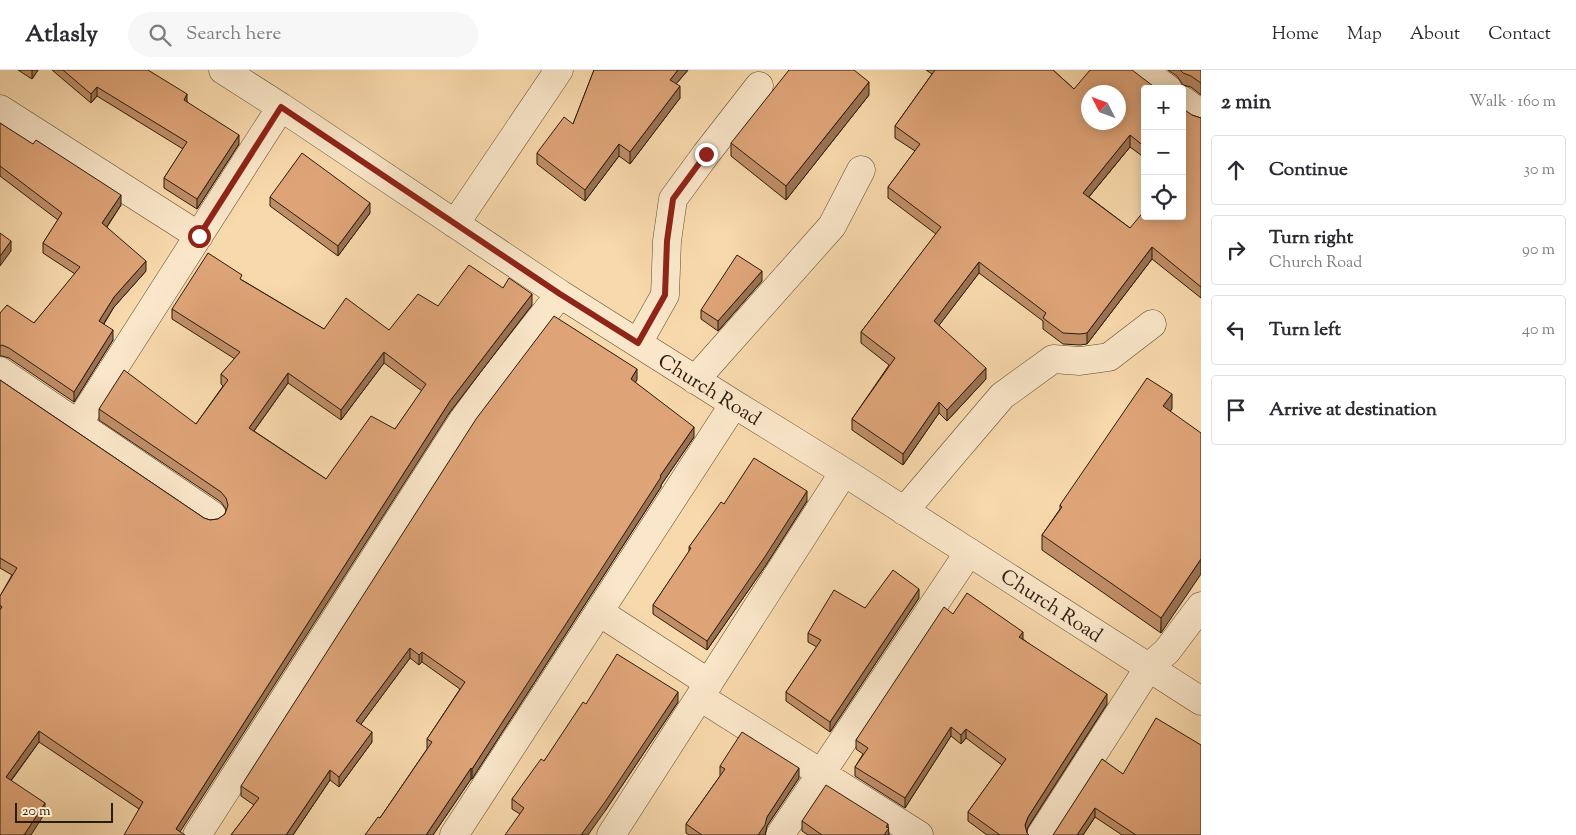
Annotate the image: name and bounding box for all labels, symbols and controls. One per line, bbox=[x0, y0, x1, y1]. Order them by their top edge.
search box bbox=[128, 12, 478, 57]
text: Atlasly bbox=[25, 18, 98, 52]
icon: search bbox=[146, 21, 174, 49]
text: Search here bbox=[186, 21, 281, 48]
text: Home bbox=[1272, 22, 1319, 48]
text: Map bbox=[1347, 22, 1382, 48]
text: About bbox=[1410, 22, 1460, 48]
text: Contact bbox=[1488, 22, 1551, 48]
north arrow bbox=[1081, 85, 1126, 130]
map controls bbox=[1141, 85, 1186, 220]
button: + bbox=[1141, 85, 1186, 130]
text: 2 min bbox=[1221, 88, 1271, 118]
text: Walk · 160 m bbox=[1469, 91, 1556, 114]
button: − bbox=[1141, 130, 1186, 175]
route end bbox=[695, 143, 718, 166]
icon: ahead bbox=[1222, 156, 1250, 184]
text: Continue bbox=[1269, 157, 1348, 184]
text: 30 m bbox=[1524, 159, 1555, 182]
button: locate bbox=[1141, 175, 1186, 220]
route start bbox=[188, 225, 211, 248]
text: Turn right bbox=[1269, 225, 1353, 252]
icon: right bbox=[1222, 236, 1250, 264]
text: 90 m bbox=[1522, 239, 1555, 262]
text: Church Road bbox=[1269, 252, 1362, 275]
icon: left bbox=[1222, 316, 1250, 344]
text: Turn left bbox=[1269, 317, 1341, 344]
text: 40 m bbox=[1522, 319, 1555, 342]
street label: Church Road bbox=[652, 348, 766, 434]
icon: arrive bbox=[1222, 396, 1250, 424]
text: Arrive at destination bbox=[1269, 397, 1437, 424]
street label: Church Road bbox=[994, 563, 1107, 651]
scale bar bbox=[15, 800, 112, 823]
text: 20 m bbox=[22, 802, 51, 822]

